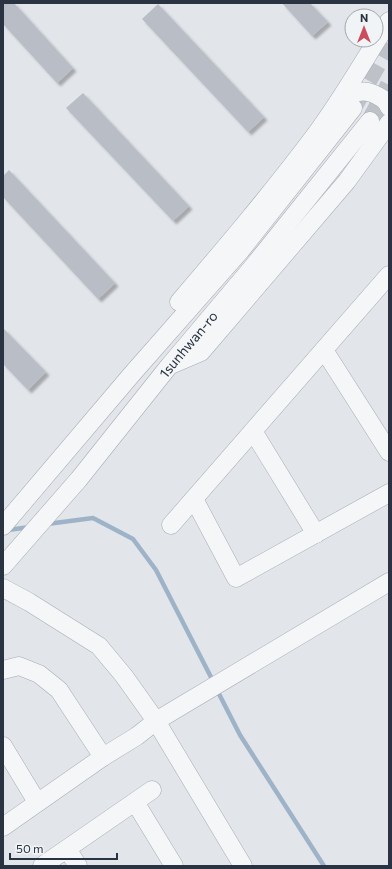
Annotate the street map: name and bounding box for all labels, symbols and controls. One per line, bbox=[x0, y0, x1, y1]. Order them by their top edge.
north arrow bbox=[344, 8, 384, 48]
text: N bbox=[360, 11, 368, 24]
street label: 1sunhwan-ro bbox=[155, 307, 221, 381]
scale bar bbox=[10, 835, 117, 861]
text: 50 m bbox=[16, 841, 44, 855]

